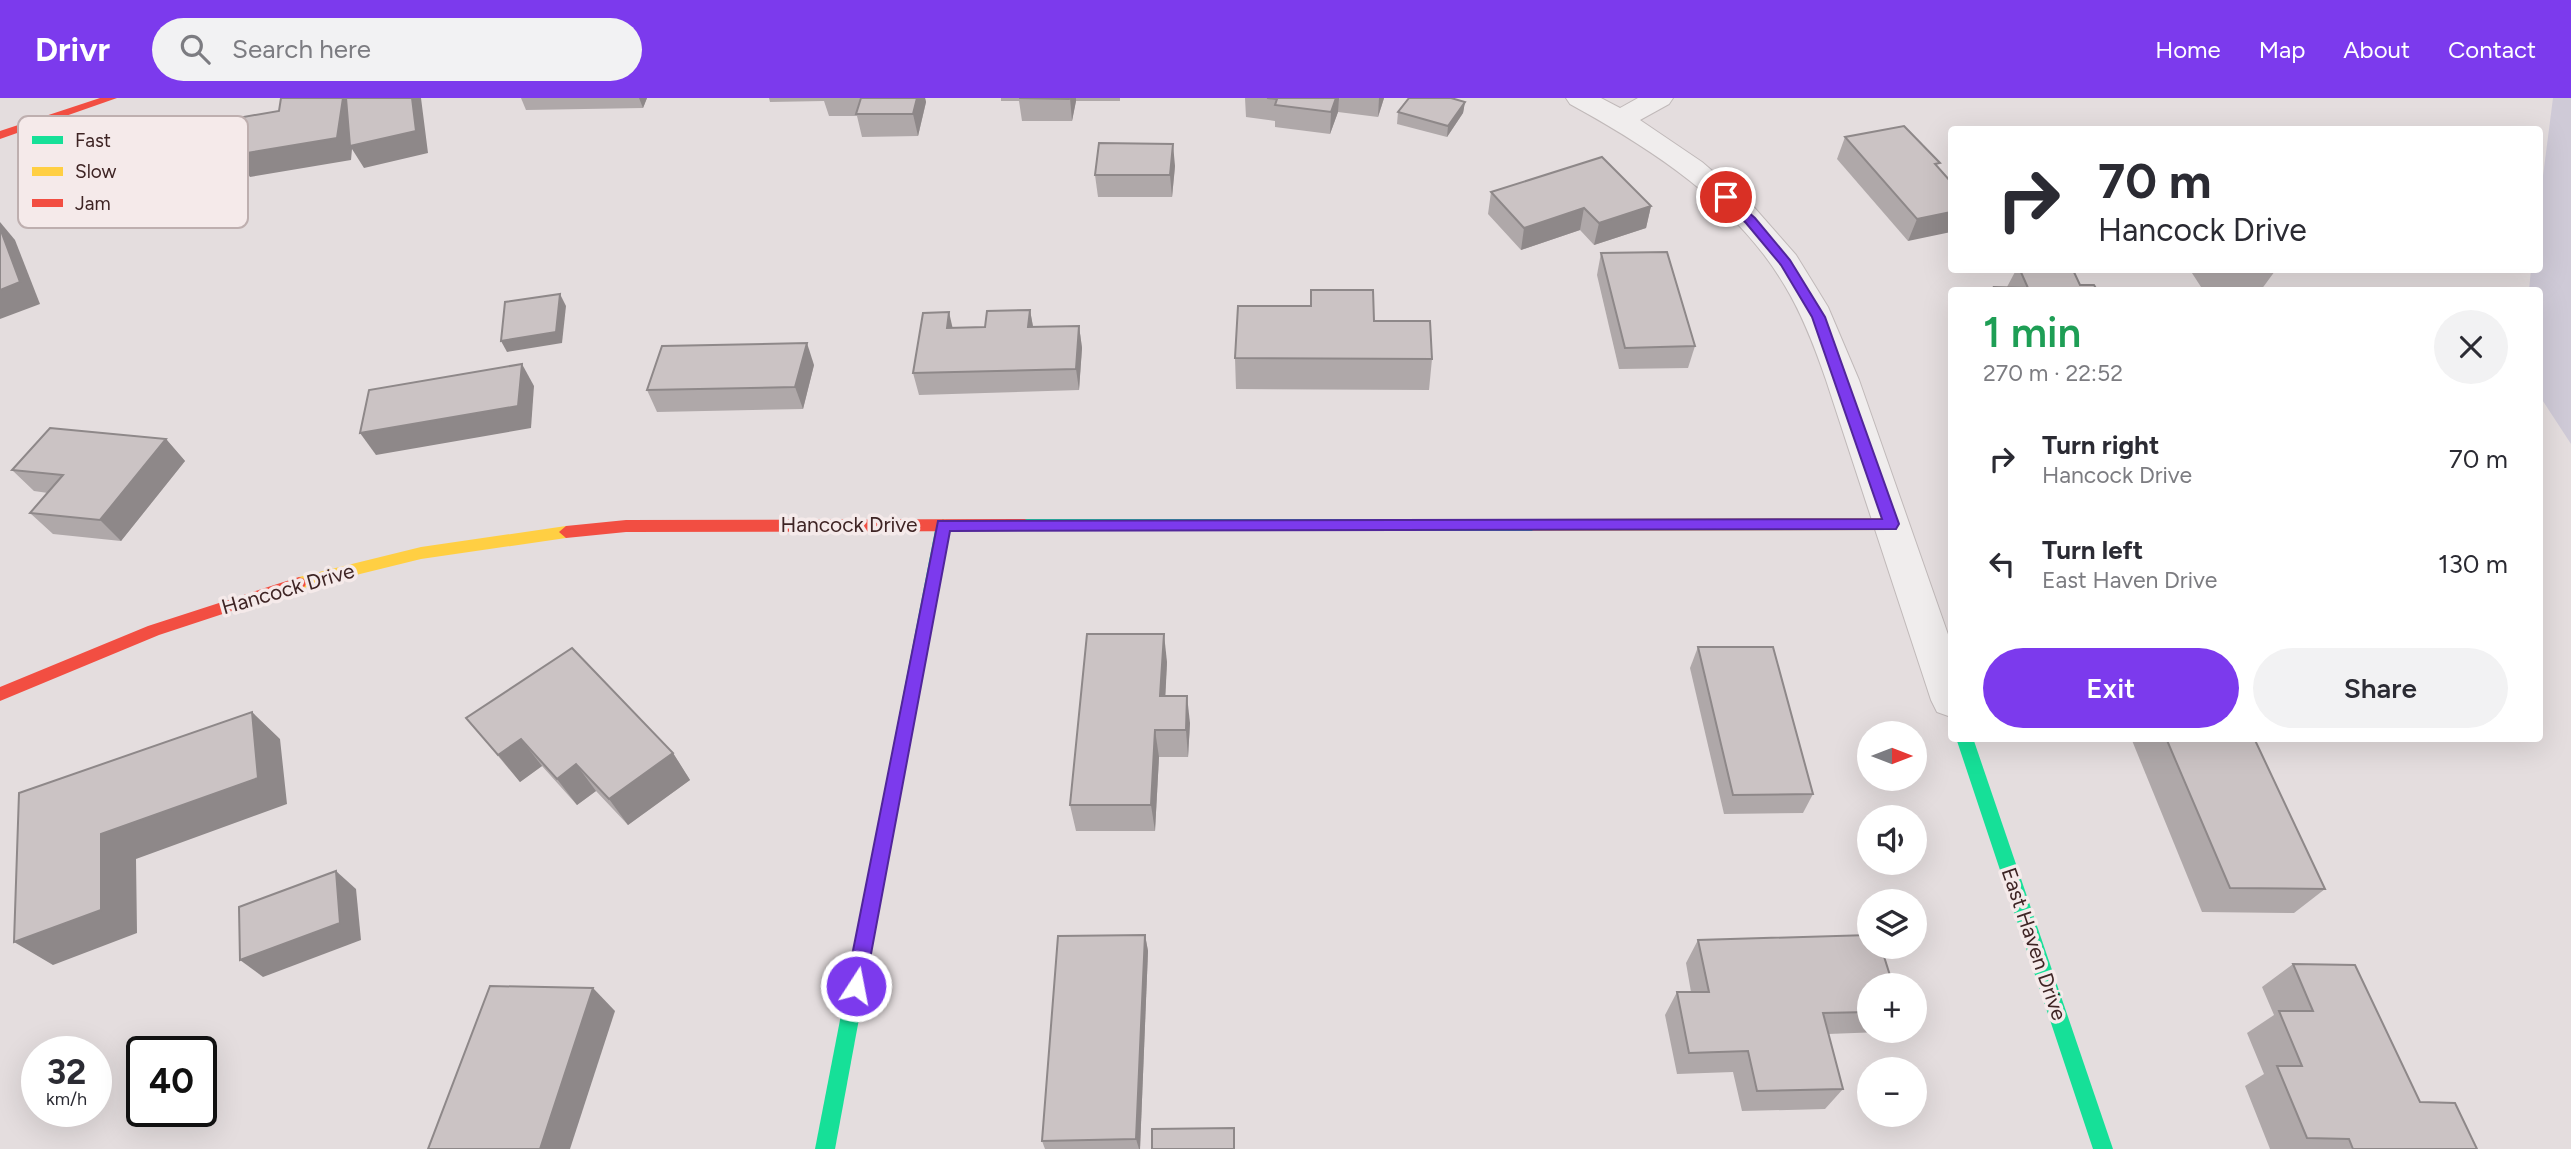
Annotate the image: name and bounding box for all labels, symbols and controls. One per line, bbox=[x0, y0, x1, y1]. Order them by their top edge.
search box bbox=[152, 18, 642, 81]
text: Drivr bbox=[35, 30, 110, 69]
icon: search bbox=[176, 30, 214, 68]
text: Search here bbox=[232, 33, 371, 65]
text: Home bbox=[2155, 35, 2221, 64]
text: Map bbox=[2259, 35, 2305, 64]
text: About bbox=[2343, 35, 2410, 64]
text: Contact bbox=[2448, 35, 2536, 64]
legend bbox=[18, 116, 248, 228]
text: Fast bbox=[75, 129, 111, 152]
text: 70 m bbox=[2098, 151, 2211, 210]
icon: right bbox=[1983, 154, 2074, 245]
text: Slow bbox=[75, 160, 117, 183]
pin bbox=[1696, 167, 1756, 227]
icon: arrive bbox=[1707, 178, 1745, 216]
text: Jam bbox=[75, 192, 111, 215]
text: Hancock Drive bbox=[2098, 211, 2307, 249]
text: 1 min bbox=[1983, 307, 2081, 358]
button: close bbox=[2434, 310, 2508, 384]
text: 270 m · 22:52 bbox=[1983, 359, 2123, 387]
text: Turn right bbox=[2042, 429, 2159, 461]
icon: right bbox=[1983, 440, 2021, 478]
text: 70 m bbox=[2449, 443, 2508, 475]
text: Hancock Drive bbox=[2042, 461, 2192, 489]
street label: Hancock Drive bbox=[780, 512, 918, 537]
text: Turn left bbox=[2042, 534, 2143, 566]
icon: left bbox=[1983, 545, 2021, 583]
text: 130 m bbox=[2438, 548, 2508, 580]
street label: Hancock Drive bbox=[219, 558, 357, 619]
text: East Haven Drive bbox=[2042, 566, 2217, 594]
button: Exit bbox=[1983, 648, 2239, 728]
button: Share bbox=[2253, 648, 2508, 728]
north arrow bbox=[1857, 721, 1927, 791]
map controls bbox=[1857, 721, 1927, 1127]
button: sound bbox=[1857, 805, 1927, 875]
street label: East Haven Drive bbox=[1997, 864, 2072, 1024]
button: layers bbox=[1857, 889, 1927, 959]
position arrow bbox=[819, 949, 893, 1023]
button: + bbox=[1857, 973, 1927, 1043]
speed limit sign: 40 bbox=[126, 1036, 217, 1127]
text: 32 bbox=[47, 1051, 86, 1093]
button: − bbox=[1857, 1057, 1927, 1127]
text: km/h bbox=[46, 1088, 87, 1110]

